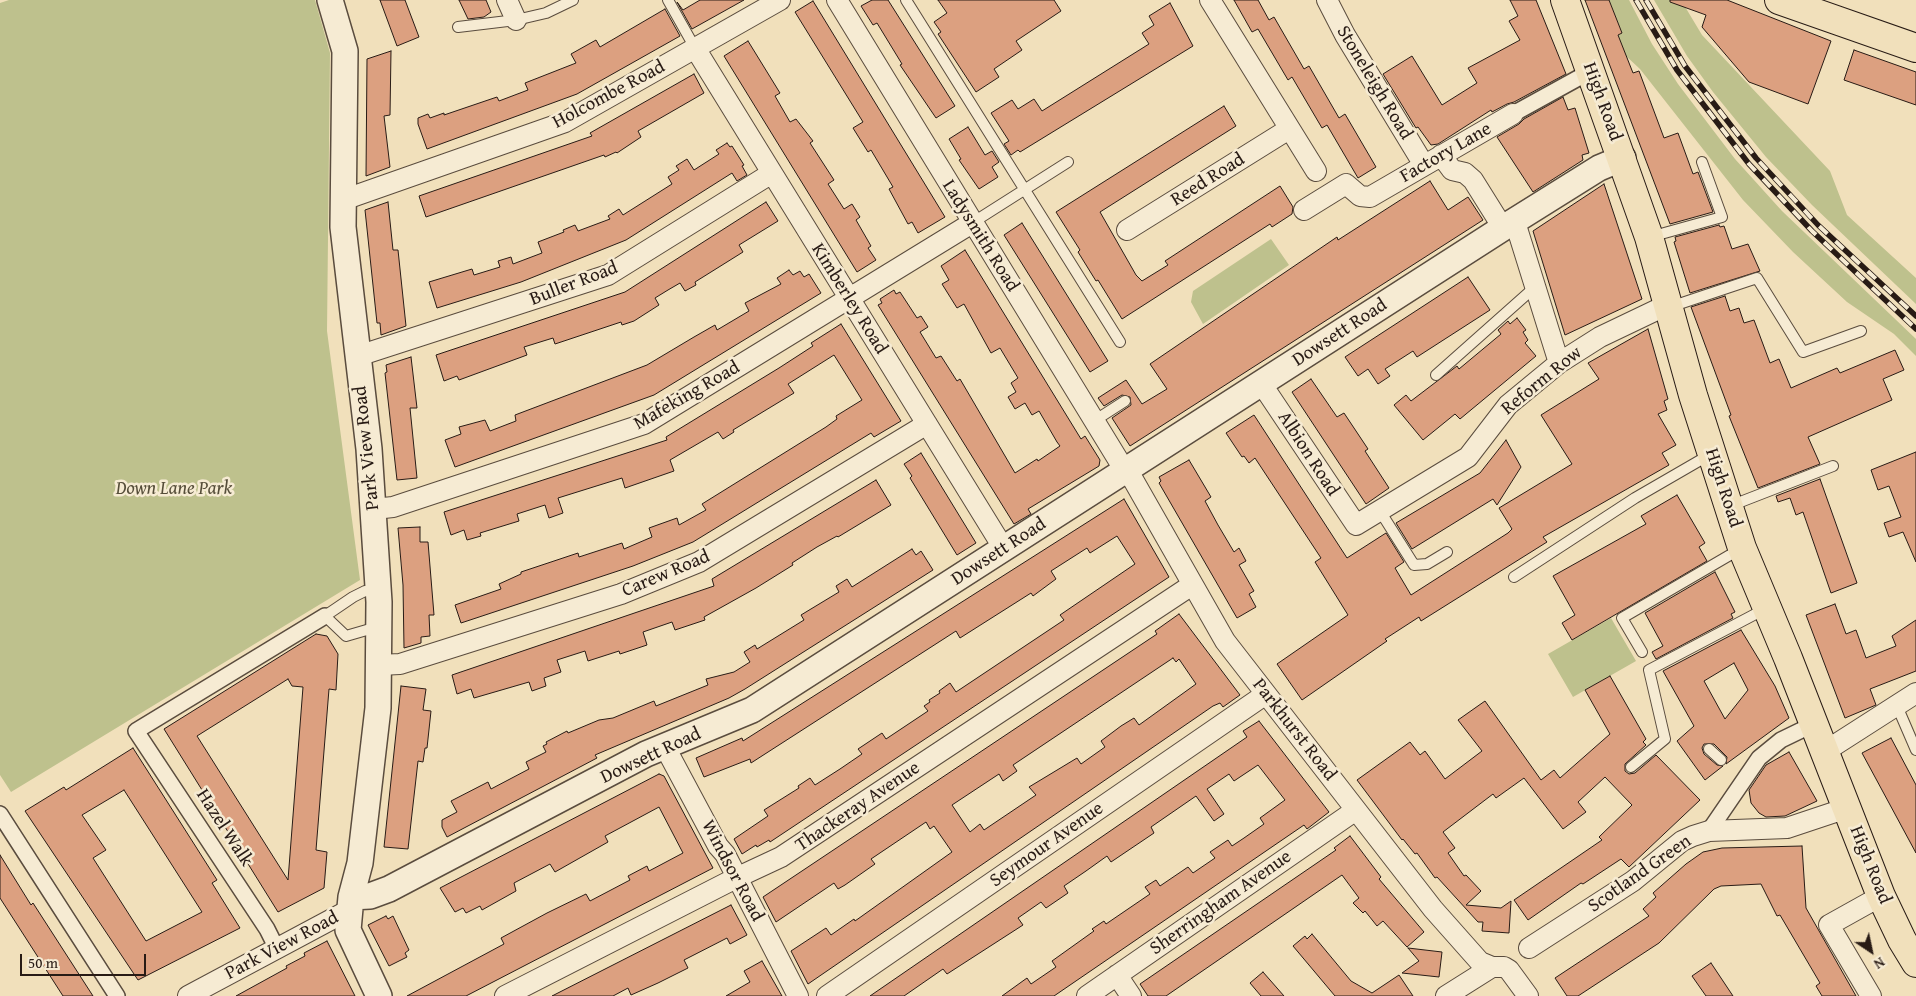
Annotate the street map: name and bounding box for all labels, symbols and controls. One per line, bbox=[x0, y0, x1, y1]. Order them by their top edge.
street label: Stoneleigh Road bbox=[1331, 22, 1417, 144]
street label: Holcombe Road bbox=[549, 56, 669, 134]
street label: High Road bbox=[1577, 60, 1627, 144]
street label: Factory Lane bbox=[1396, 118, 1496, 188]
street label: Reed Road bbox=[1167, 148, 1249, 212]
street label: Ladysmith Road bbox=[937, 176, 1023, 296]
street label: Kimberley Road bbox=[806, 239, 892, 359]
street label: Buller Road bbox=[527, 257, 621, 311]
street label: Dowsett Road bbox=[1288, 294, 1392, 372]
street label: Reform Row bbox=[1497, 342, 1587, 420]
street label: Mafeking Road bbox=[630, 356, 744, 436]
street label: Park View Road bbox=[349, 385, 385, 511]
street label: Albion Road bbox=[1272, 407, 1344, 501]
street label: High Road bbox=[1699, 445, 1747, 531]
park label: Down Lane Park bbox=[116, 478, 232, 500]
street label: Dowsett Road bbox=[947, 513, 1051, 591]
street label: Carew Road bbox=[619, 545, 713, 603]
street label: Parkhurst Road bbox=[1247, 674, 1341, 786]
street label: Dowsett Road bbox=[597, 723, 705, 789]
street label: Thackeray Avenue bbox=[791, 757, 925, 857]
street label: Hazel Walk bbox=[191, 785, 257, 871]
street label: Seymour Avenue bbox=[986, 797, 1108, 893]
street label: Windsor Road bbox=[696, 817, 768, 925]
street label: High Road bbox=[1844, 823, 1896, 907]
street label: Scotland Green bbox=[1584, 830, 1696, 918]
street label: Sherringham Avenue bbox=[1146, 846, 1296, 960]
street label: Park View Road bbox=[221, 907, 343, 985]
north arrow bbox=[1846, 926, 1896, 976]
scale bar bbox=[22, 944, 149, 976]
text: 50 m bbox=[28, 952, 58, 973]
text: N bbox=[1870, 953, 1889, 974]

